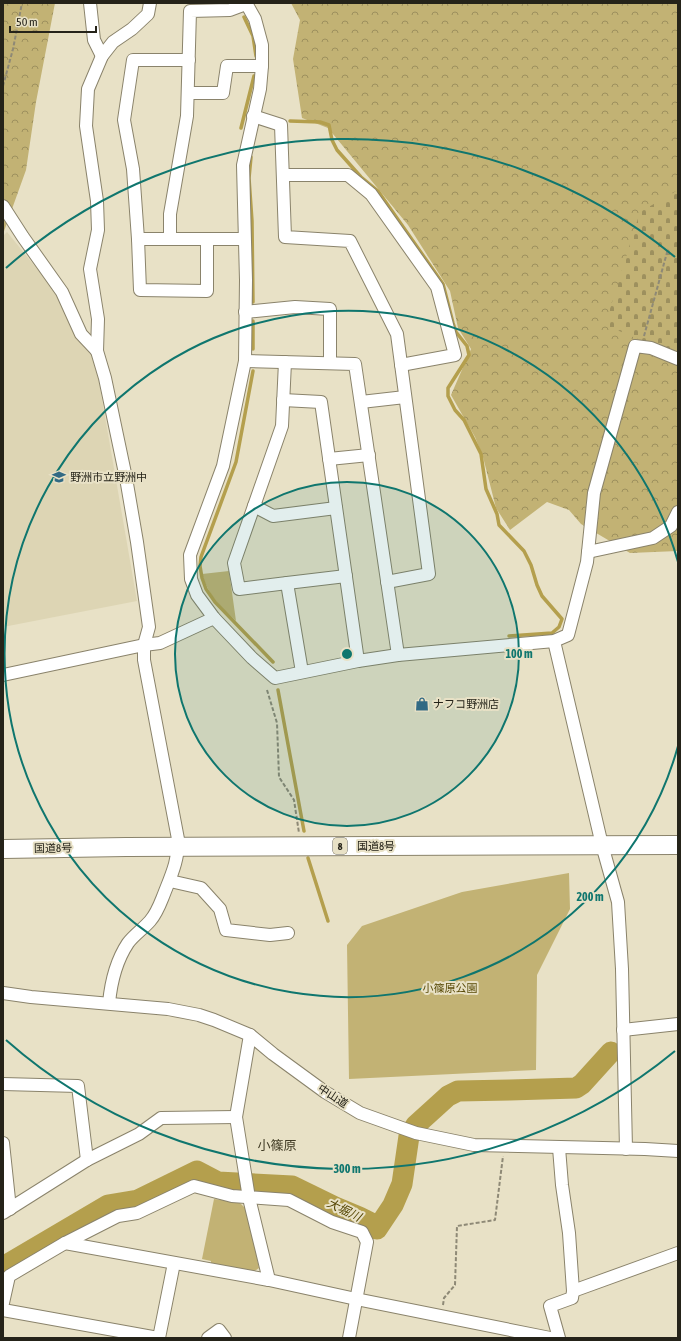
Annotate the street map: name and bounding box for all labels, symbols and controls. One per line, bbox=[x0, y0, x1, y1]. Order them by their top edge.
scale bar bbox=[10, 8, 96, 34]
text: 50 m bbox=[16, 15, 38, 29]
school or university icon: 野洲市立野洲中 bbox=[51, 469, 67, 485]
place label: 野洲市立野洲中 bbox=[70, 471, 147, 483]
centre of rings bbox=[340, 647, 354, 661]
text: 100 m bbox=[505, 647, 533, 661]
shop icon: ナフコ野洲店 bbox=[414, 696, 430, 712]
place label: ナフコ野洲店 bbox=[433, 698, 499, 710]
road number: 8 bbox=[333, 838, 347, 854]
street label: 国道8号 bbox=[357, 840, 395, 852]
street label: 国道8号 bbox=[34, 842, 72, 854]
text: 200 m bbox=[576, 890, 604, 904]
park label: 小篠原公園 bbox=[423, 982, 478, 994]
street label: 中山道 bbox=[316, 1082, 350, 1110]
district label: 小篠原 bbox=[257, 1138, 297, 1153]
text: 300 m bbox=[333, 1162, 361, 1176]
water label: 大堀川 bbox=[325, 1196, 365, 1225]

